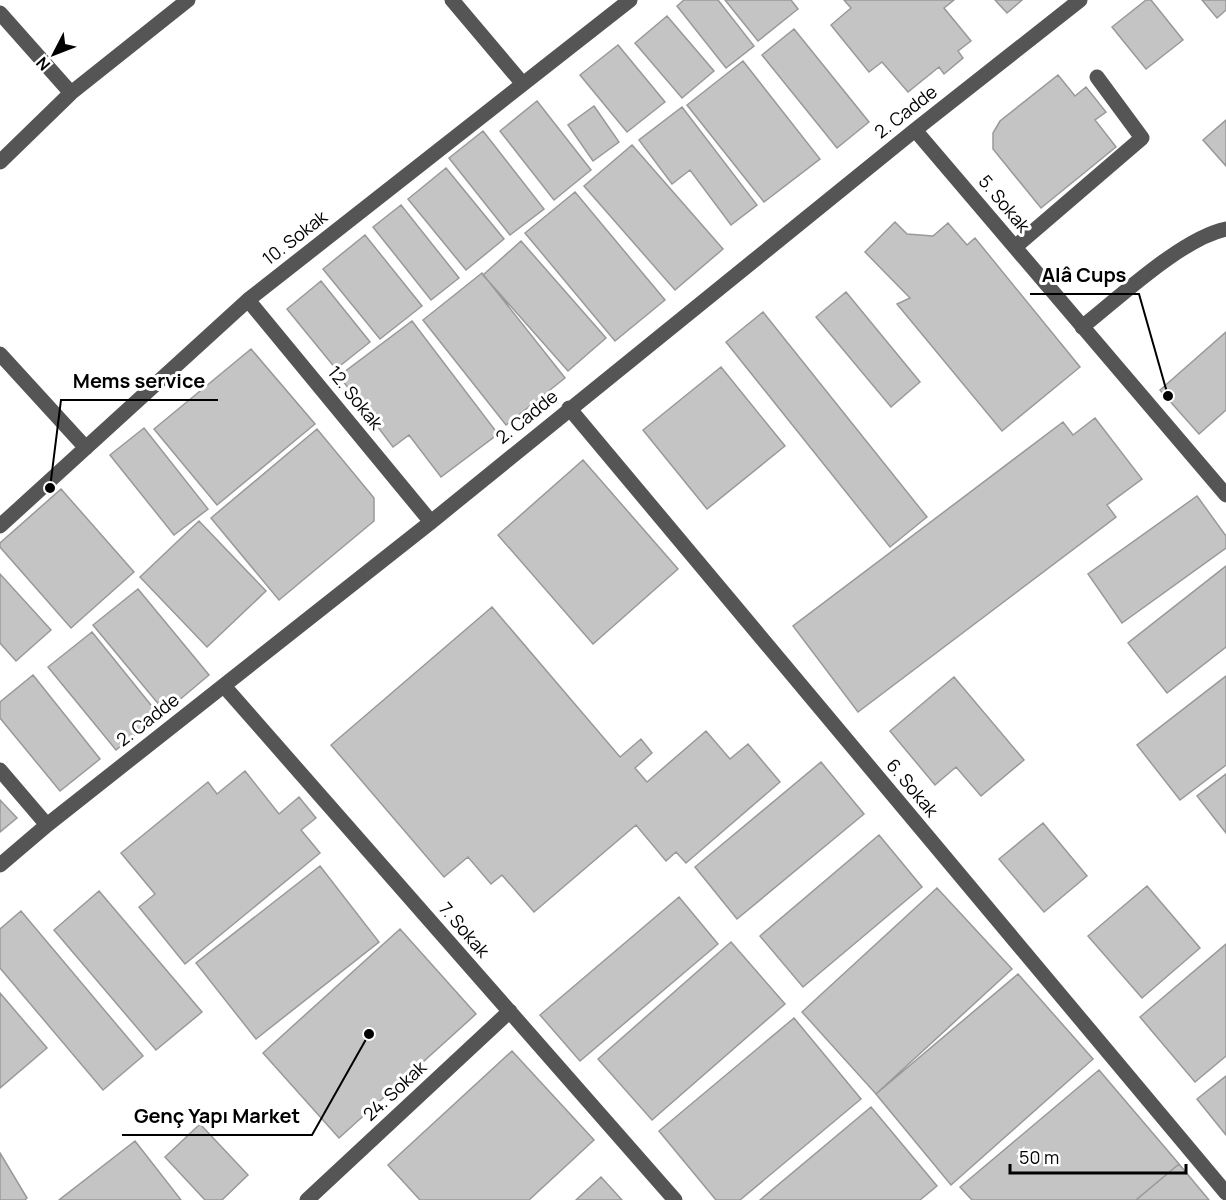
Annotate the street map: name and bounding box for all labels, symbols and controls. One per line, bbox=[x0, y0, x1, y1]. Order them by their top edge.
north arrow bbox=[24, 24, 84, 84]
text: N bbox=[31, 52, 55, 76]
street label: 2. Cadde bbox=[869, 79, 942, 143]
street label: 5. Sokak bbox=[974, 170, 1037, 238]
street label: 10. Sokak bbox=[257, 204, 332, 270]
callout: Alâ Cups bbox=[1030, 256, 1139, 294]
text: Alâ Cups bbox=[1042, 261, 1127, 288]
street label: 12. Sokak bbox=[323, 361, 389, 435]
callout: Mems service bbox=[61, 362, 218, 400]
text: Mems service bbox=[73, 367, 205, 394]
street label: 2. Cadde bbox=[490, 384, 562, 449]
street label: 2. Cadde bbox=[111, 687, 184, 751]
street label: 6. Sokak bbox=[881, 753, 945, 822]
street label: 7. Sokak bbox=[434, 897, 496, 963]
street label: 24. Sokak bbox=[358, 1054, 432, 1126]
callout: Genç Yapı Market bbox=[122, 1097, 312, 1135]
text: Genç Yapı Market bbox=[134, 1102, 300, 1129]
scale bar bbox=[1010, 1137, 1186, 1175]
text: 50 m bbox=[1019, 1145, 1059, 1169]

